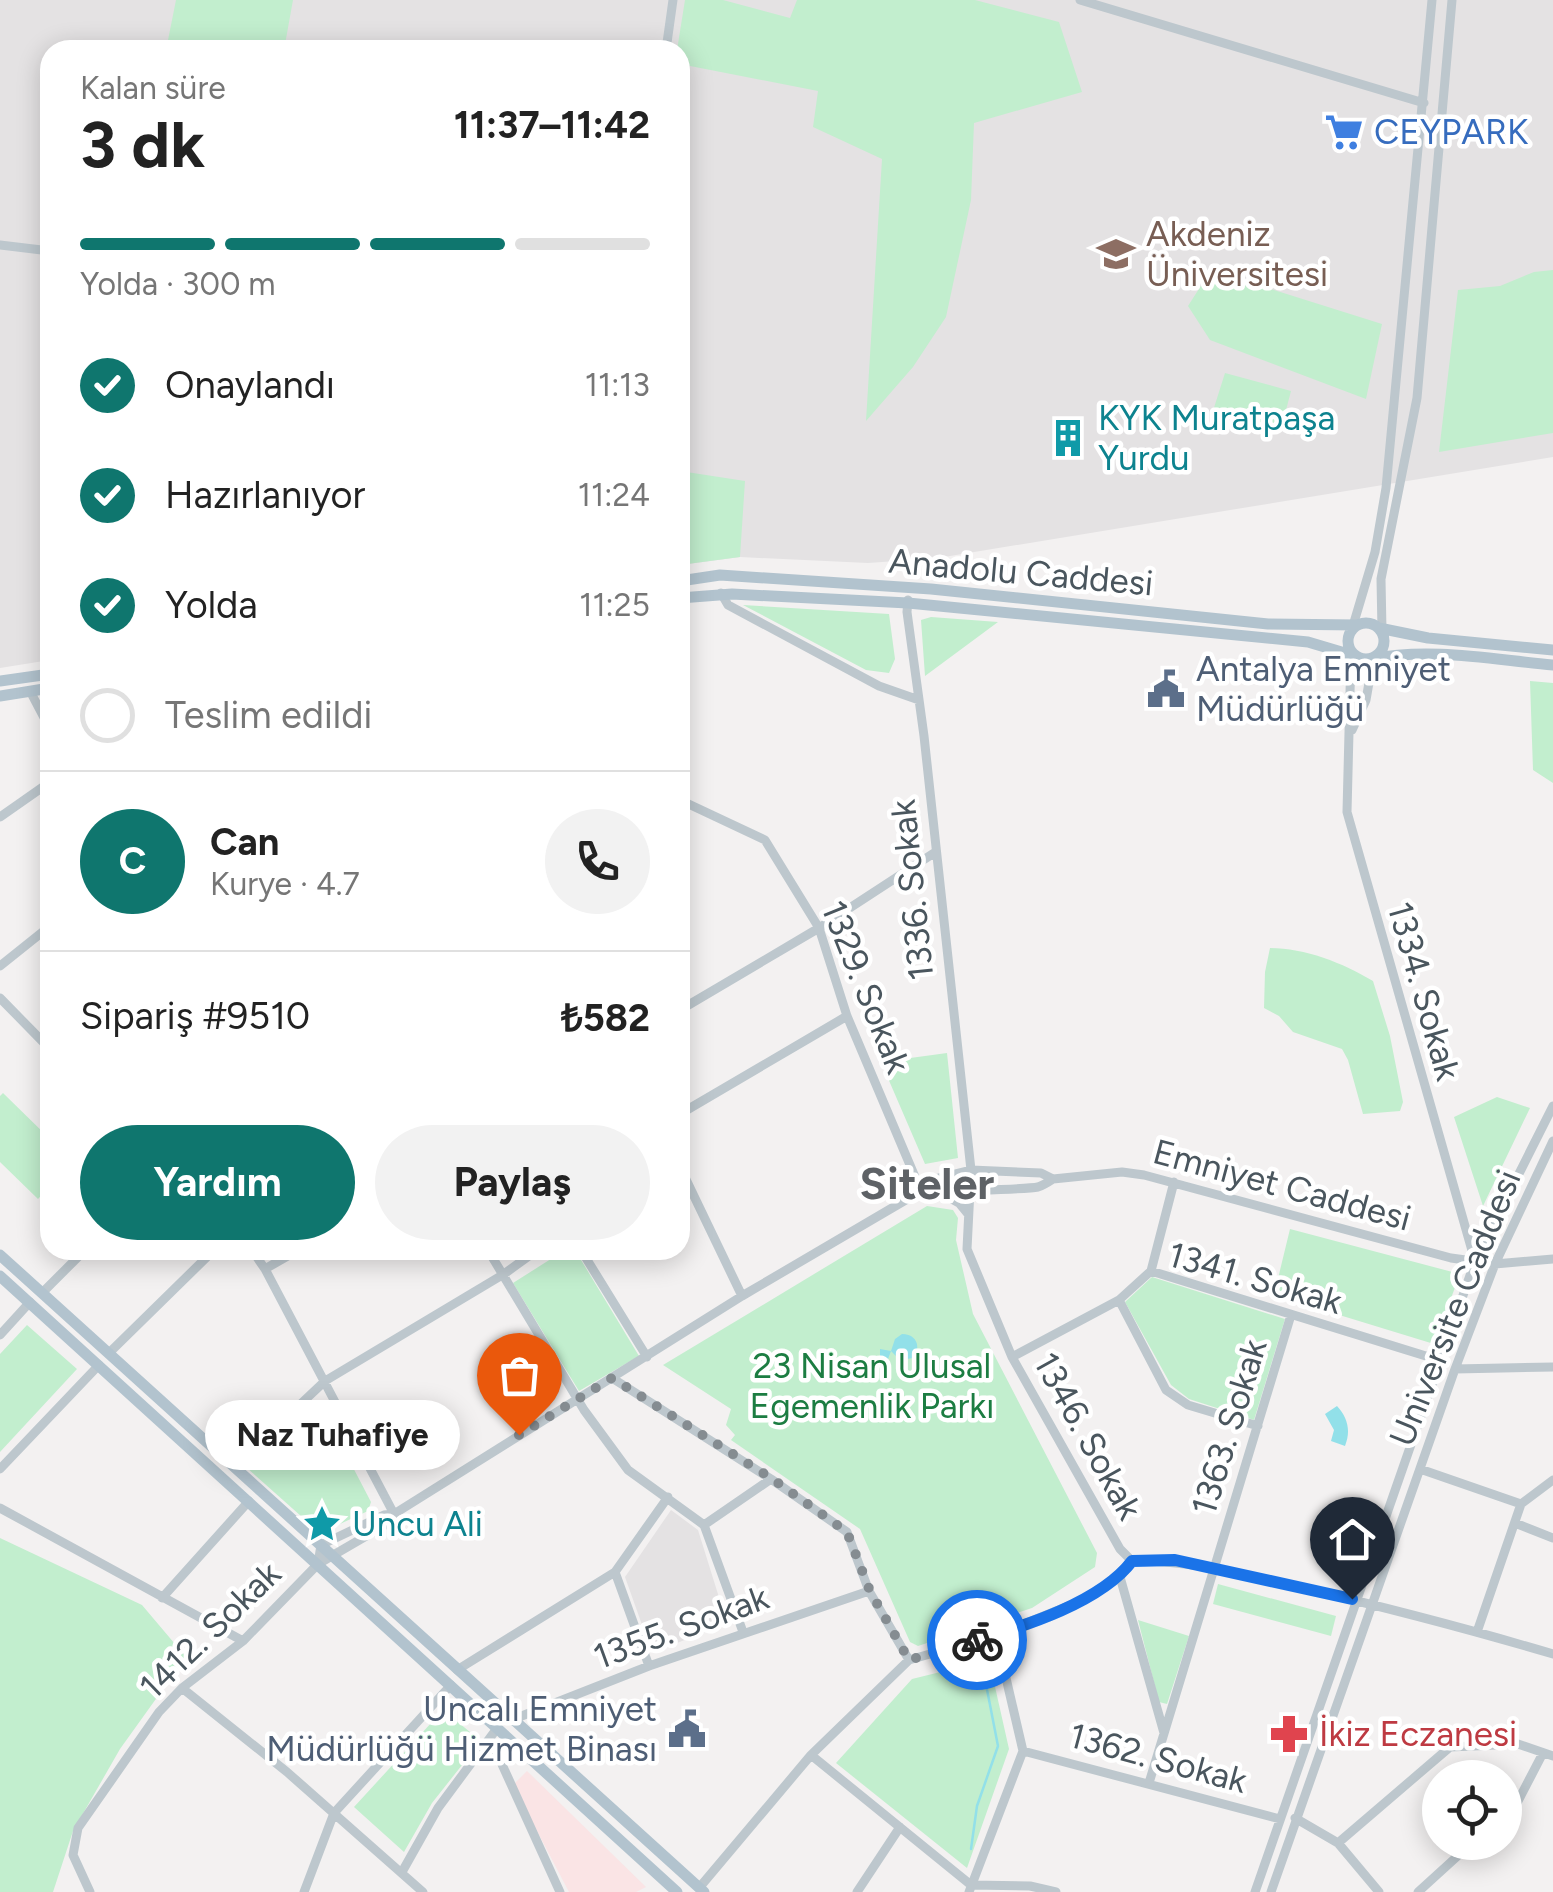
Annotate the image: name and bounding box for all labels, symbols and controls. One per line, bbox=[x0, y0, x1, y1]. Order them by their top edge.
text: Kalan süre bbox=[80, 69, 226, 107]
text: 11:37–11:42 bbox=[454, 102, 650, 148]
text: 3 dk bbox=[80, 105, 205, 183]
supermarket icon: CEYPARK bbox=[1323, 111, 1365, 153]
place label: CEYPARK bbox=[1374, 111, 1529, 153]
place label: Akdeniz Üniversitesi bbox=[1146, 213, 1328, 295]
school or university icon: Akdeniz Üniversitesi bbox=[1095, 233, 1137, 275]
text: Yolda · 300 m bbox=[80, 265, 276, 303]
icon: check bbox=[80, 358, 135, 413]
text: Onaylandı bbox=[165, 362, 335, 408]
text: 11:13 bbox=[585, 366, 650, 404]
place label: KYK Muratpaşa Yurdu bbox=[1098, 397, 1335, 479]
building icon: KYK Muratpaşa Yurdu bbox=[1047, 417, 1089, 459]
icon: check bbox=[80, 468, 135, 523]
text: Hazırlanıyor bbox=[165, 472, 365, 518]
text: 11:24 bbox=[578, 476, 650, 514]
street label: Anadolu Caddesi bbox=[887, 540, 1155, 604]
icon: check bbox=[80, 578, 135, 633]
text: Yolda bbox=[165, 582, 258, 628]
text: 11:25 bbox=[579, 586, 650, 624]
place label: Antalya Emniyet Müdürlüğü bbox=[1196, 648, 1451, 730]
public building icon: Antalya Emniyet Müdürlüğü bbox=[1145, 668, 1187, 710]
text: Teslim edildi bbox=[165, 692, 372, 738]
street label: 1336. Sokak bbox=[882, 798, 942, 982]
button: phone bbox=[545, 809, 650, 914]
text: Can bbox=[210, 819, 279, 865]
text: C bbox=[119, 838, 146, 884]
text: Kurye · 4.7 bbox=[210, 865, 360, 903]
street label: 1329. Sokak bbox=[812, 895, 920, 1079]
street label: 1334. Sokak bbox=[1379, 897, 1469, 1085]
text: Sipariş #9510 bbox=[80, 993, 310, 1039]
text: ₺582 bbox=[561, 995, 650, 1041]
button: Yardım bbox=[80, 1125, 355, 1240]
button: Paylaş bbox=[375, 1125, 650, 1240]
street label: Emniyet Caddesi bbox=[1149, 1130, 1415, 1240]
district label: Siteler bbox=[860, 1156, 994, 1210]
street label: Universite Caddesi bbox=[1380, 1164, 1530, 1452]
street label: 1341. Sokak bbox=[1163, 1233, 1347, 1323]
pin bbox=[477, 1333, 562, 1436]
street label: 1363. Sokak bbox=[1182, 1334, 1276, 1520]
park label: 23 Nisan Ulusal Egemenlik Parkı bbox=[750, 1345, 994, 1427]
street label: 1346. Sokak bbox=[1025, 1345, 1151, 1527]
icon: bag bbox=[492, 1348, 547, 1403]
callout: Naz Tuhafiye bbox=[204, 1400, 459, 1470]
text: Naz Tuhafiye bbox=[236, 1416, 429, 1454]
pin bbox=[1310, 1497, 1395, 1600]
place icon: Uncu Ali bbox=[301, 1503, 343, 1545]
place label: Uncu Ali bbox=[352, 1503, 483, 1545]
icon: home bbox=[1325, 1512, 1380, 1567]
street label: 1412. Sokak bbox=[131, 1553, 289, 1707]
street label: 1355. Sokak bbox=[588, 1576, 774, 1678]
courier bbox=[927, 1590, 1027, 1690]
icon: bike bbox=[950, 1613, 1005, 1668]
place label: Uncalı Emniyet Müdürlüğü Hizmet Binası bbox=[266, 1688, 657, 1770]
public building icon: Uncalı Emniyet Müdürlüğü Hizmet Binası bbox=[666, 1708, 708, 1750]
pharmacy icon: İkiz Eczanesi bbox=[1268, 1713, 1310, 1755]
place label: İkiz Eczanesi bbox=[1319, 1713, 1517, 1755]
street label: 1362. Sokak bbox=[1065, 1714, 1251, 1802]
map controls bbox=[1422, 1760, 1522, 1860]
button: locate bbox=[1422, 1760, 1522, 1860]

